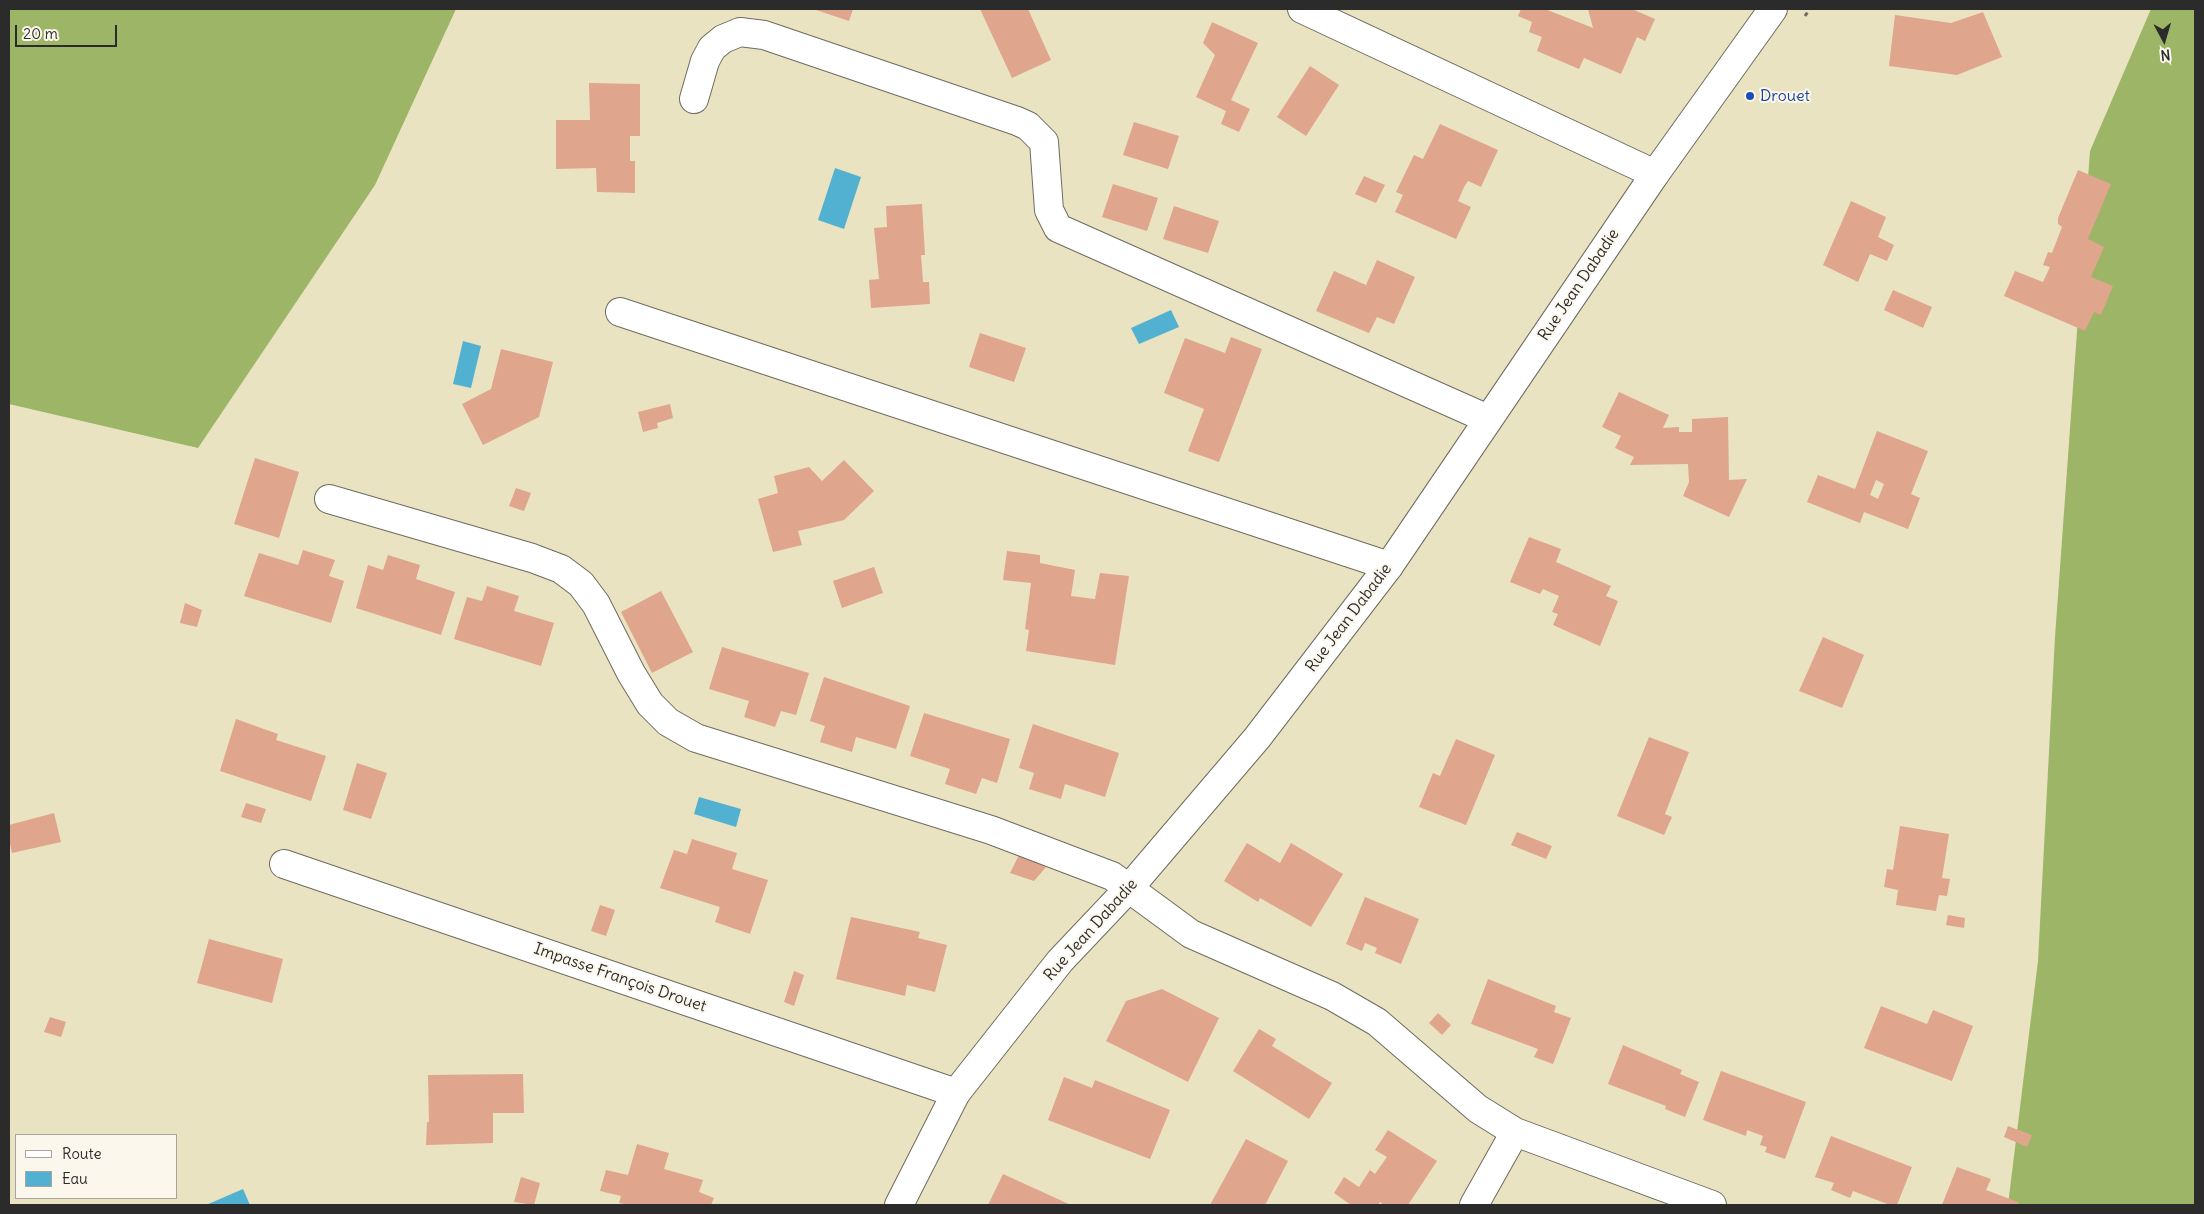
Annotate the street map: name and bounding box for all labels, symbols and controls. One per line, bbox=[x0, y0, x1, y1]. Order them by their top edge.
scale bar bbox=[18, 15, 120, 47]
north arrow bbox=[2139, 15, 2189, 65]
text: 20 m bbox=[23, 24, 58, 43]
text: N bbox=[2160, 45, 2171, 64]
place label: Drouet bbox=[1760, 86, 1810, 106]
marker: Drouet bbox=[1744, 90, 1756, 102]
street label: Rue Jean Dabadie bbox=[1534, 225, 1624, 345]
street label: Rue Jean Dabadie bbox=[1302, 560, 1396, 676]
street label: Rue Jean Dabadie bbox=[1040, 875, 1142, 985]
street label: Impasse François Drouet bbox=[531, 939, 709, 1017]
legend bbox=[15, 1134, 178, 1199]
text: Route bbox=[62, 1144, 102, 1163]
text: Eau bbox=[62, 1169, 88, 1188]

